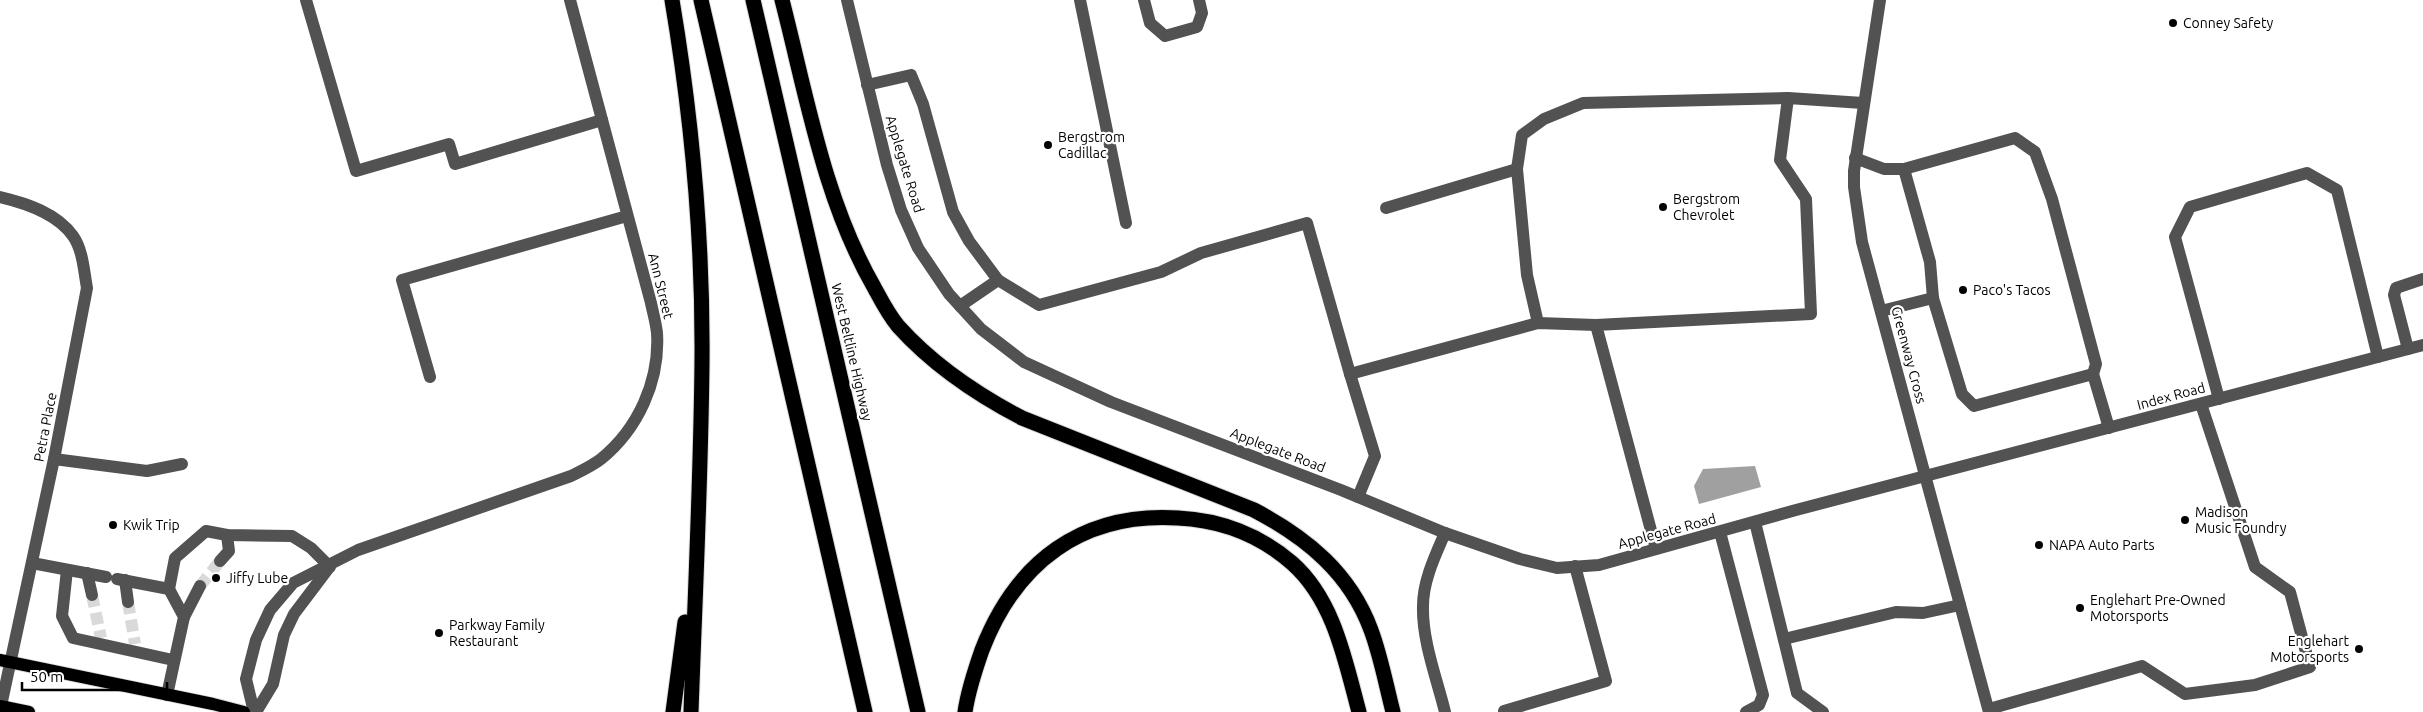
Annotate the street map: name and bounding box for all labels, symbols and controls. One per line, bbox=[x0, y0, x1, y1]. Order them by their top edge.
place label: Conney Safety bbox=[2183, 15, 2274, 31]
marker: Conney Safety bbox=[2167, 17, 2179, 29]
street label: Applegate Road bbox=[883, 113, 927, 215]
place label: Bergstrom Cadillac bbox=[1058, 129, 1125, 161]
marker: Bergstrom Cadillac bbox=[1042, 139, 1054, 151]
place label: Bergstrom Chevrolet bbox=[1673, 191, 1740, 223]
marker: Bergstrom Chevrolet bbox=[1657, 201, 1669, 213]
street label: Ann Street bbox=[645, 251, 677, 321]
street label: West Beltline Highway bbox=[828, 281, 876, 423]
place label: Paco's Tacos bbox=[1973, 282, 2051, 298]
marker: Paco's Tacos bbox=[1957, 284, 1969, 296]
street label: Greenway Cross bbox=[1888, 305, 1930, 405]
street label: Index Road bbox=[2135, 379, 2207, 413]
street label: Petra Place bbox=[30, 391, 60, 463]
street label: Applegate Road bbox=[1228, 424, 1328, 476]
place label: Madison Music Foundry bbox=[2195, 504, 2287, 536]
street label: Applegate Road bbox=[1616, 510, 1718, 552]
marker: Madison Music Foundry bbox=[2179, 514, 2191, 526]
place label: Kwik Trip bbox=[123, 517, 180, 533]
marker: Kwik Trip bbox=[107, 519, 119, 531]
place label: NAPA Auto Parts bbox=[2049, 537, 2154, 553]
marker: NAPA Auto Parts bbox=[2033, 539, 2045, 551]
place label: Jiffy Lube bbox=[226, 570, 288, 586]
marker: Jiffy Lube bbox=[210, 572, 222, 584]
place label: Englehart Pre-Owned Motorsports bbox=[2090, 592, 2226, 624]
marker: Englehart Pre-Owned Motorsports bbox=[2074, 602, 2086, 614]
place label: Parkway Family Restaurant bbox=[449, 617, 545, 649]
marker: Parkway Family Restaurant bbox=[433, 627, 445, 639]
place label: Englehart Motorsports bbox=[2270, 633, 2349, 665]
marker: Englehart Motorsports bbox=[2353, 643, 2365, 655]
scale bar bbox=[22, 660, 168, 692]
text: 50 m bbox=[30, 668, 63, 685]

